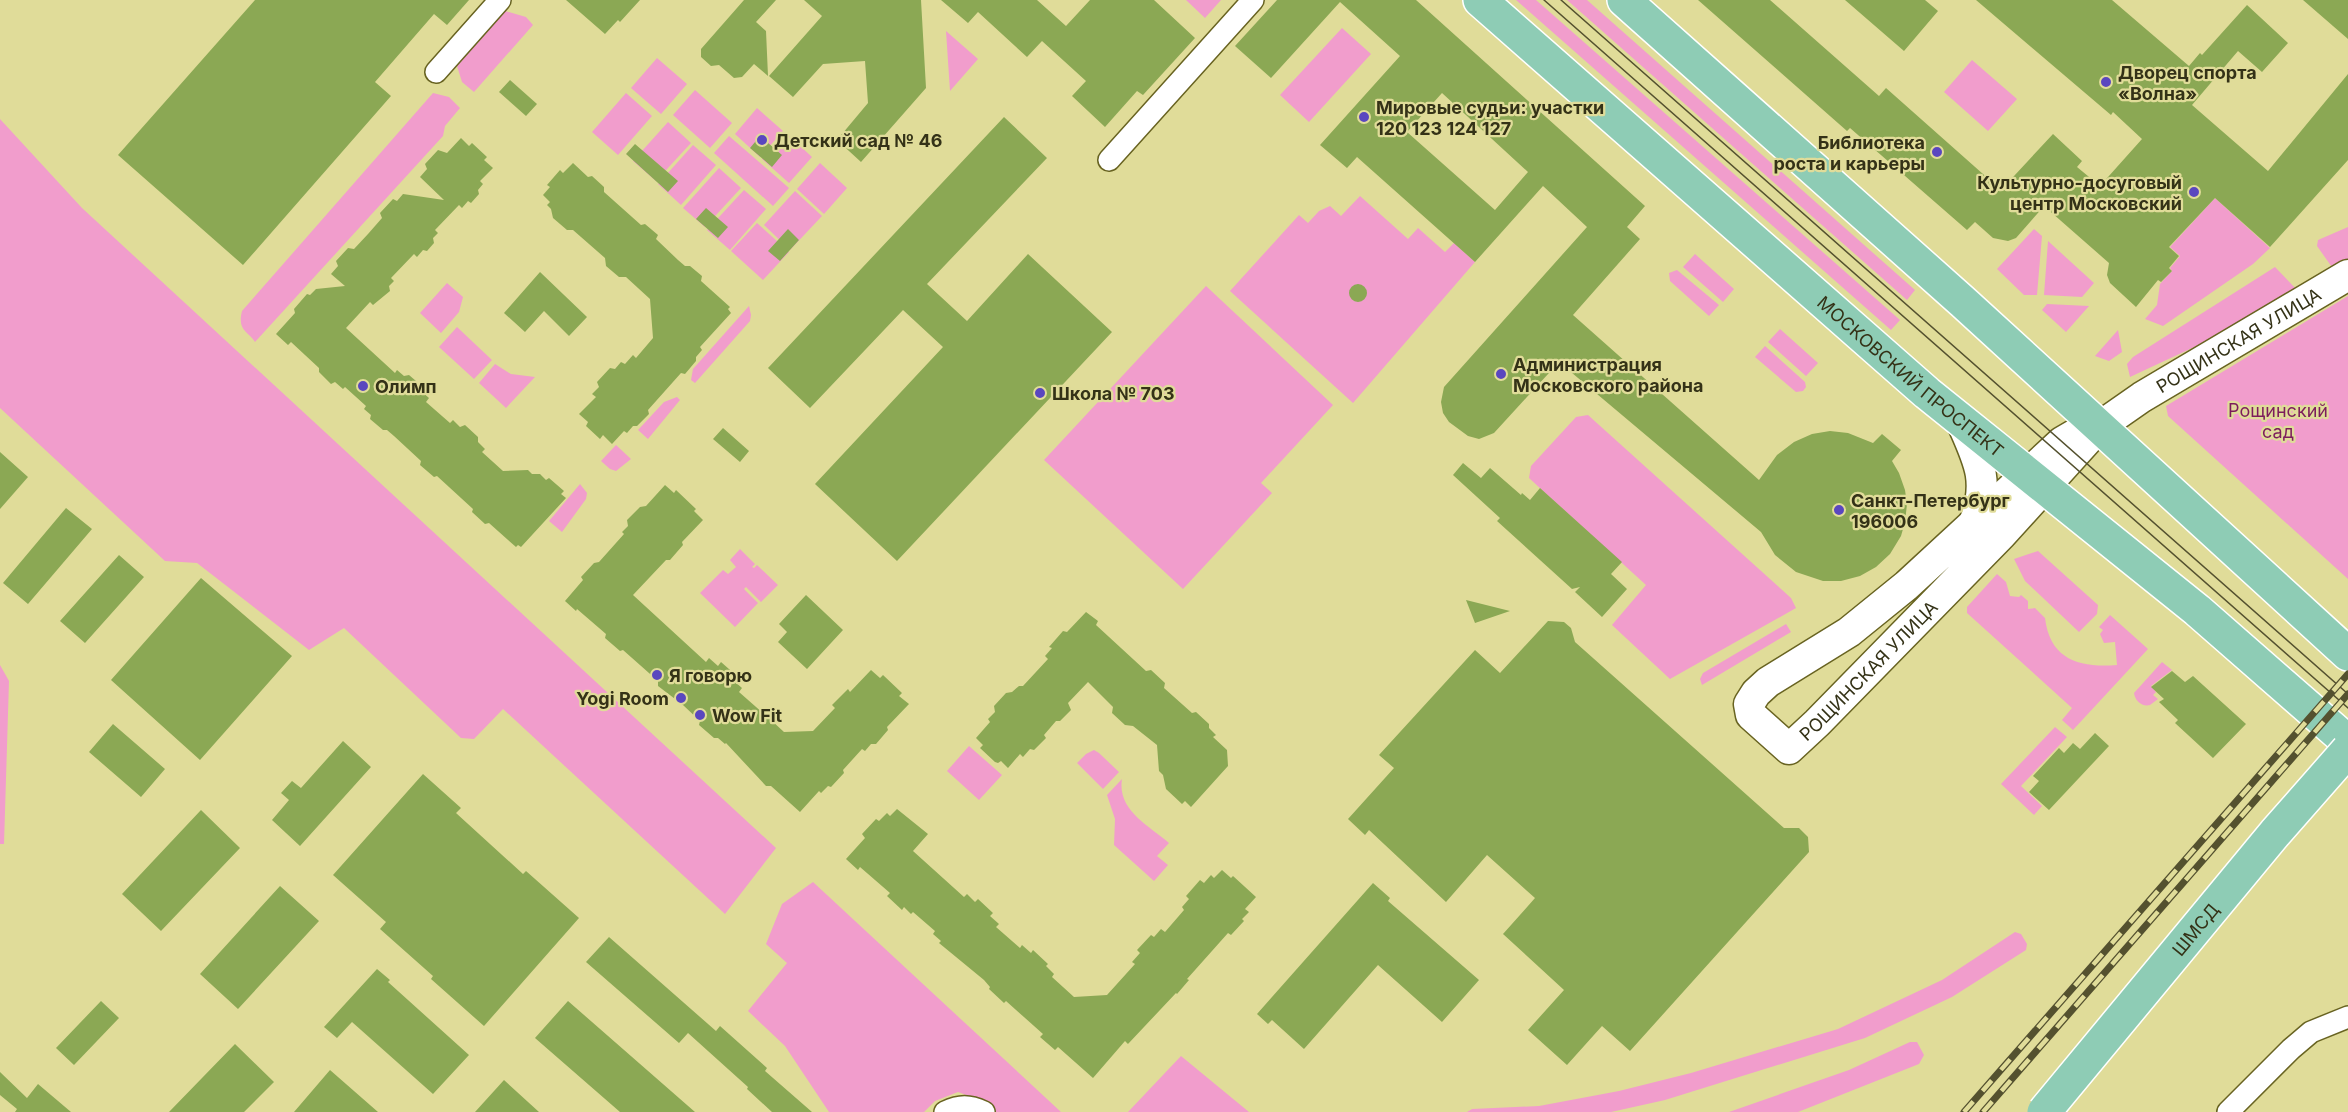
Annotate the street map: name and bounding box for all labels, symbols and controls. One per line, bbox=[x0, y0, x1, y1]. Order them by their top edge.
place label: Дворец спорта «Волна» bbox=[2118, 62, 2257, 104]
marker: Дворец спорта «Волна» bbox=[2099, 75, 2113, 89]
place label: Мировые судьи: участки 120 123 124 127 bbox=[1376, 97, 1604, 139]
marker: Мировые судьи: участки 120 123 124 127 bbox=[1357, 110, 1371, 124]
place label: Детский сад № 46 bbox=[774, 130, 942, 151]
place label: Библиотека роста и карьеры bbox=[1773, 132, 1925, 174]
marker: Детский сад № 46 bbox=[755, 133, 769, 147]
marker: Библиотека роста и карьеры bbox=[1930, 145, 1944, 159]
place label: Культурно-досуговый центр Московский bbox=[1977, 172, 2182, 214]
marker: Культурно-досуговый центр Московский bbox=[2187, 185, 2201, 199]
street label: РОЩИНСКАЯ УЛИЦА bbox=[2152, 283, 2325, 397]
street label: МОСКОВСКИЙ ПРОСПЕКТ bbox=[1813, 291, 2008, 461]
place label: Администрация Московского района bbox=[1513, 354, 1704, 396]
marker: Администрация Московского района bbox=[1494, 367, 1508, 381]
place label: Олимп bbox=[375, 376, 437, 397]
marker: Олимп bbox=[356, 379, 370, 393]
place label: Школа № 703 bbox=[1052, 383, 1175, 404]
marker: Школа № 703 bbox=[1033, 386, 1047, 400]
park label: Рощинский сад bbox=[2228, 400, 2328, 442]
place label: Санкт-Петербург 196006 bbox=[1851, 490, 2010, 532]
marker: Санкт-Петербург 196006 bbox=[1832, 503, 1846, 517]
street label: РОЩИНСКАЯ УЛИЦА bbox=[1795, 596, 1942, 745]
place label: Я говорю bbox=[669, 665, 752, 686]
marker: Я говорю bbox=[650, 668, 664, 682]
place label: Yogi Room bbox=[576, 688, 669, 709]
marker: Yogi Room bbox=[674, 691, 688, 705]
place label: Wow Fit bbox=[712, 705, 783, 726]
marker: Wow Fit bbox=[693, 708, 707, 722]
street label: ШМСД bbox=[2167, 899, 2223, 960]

